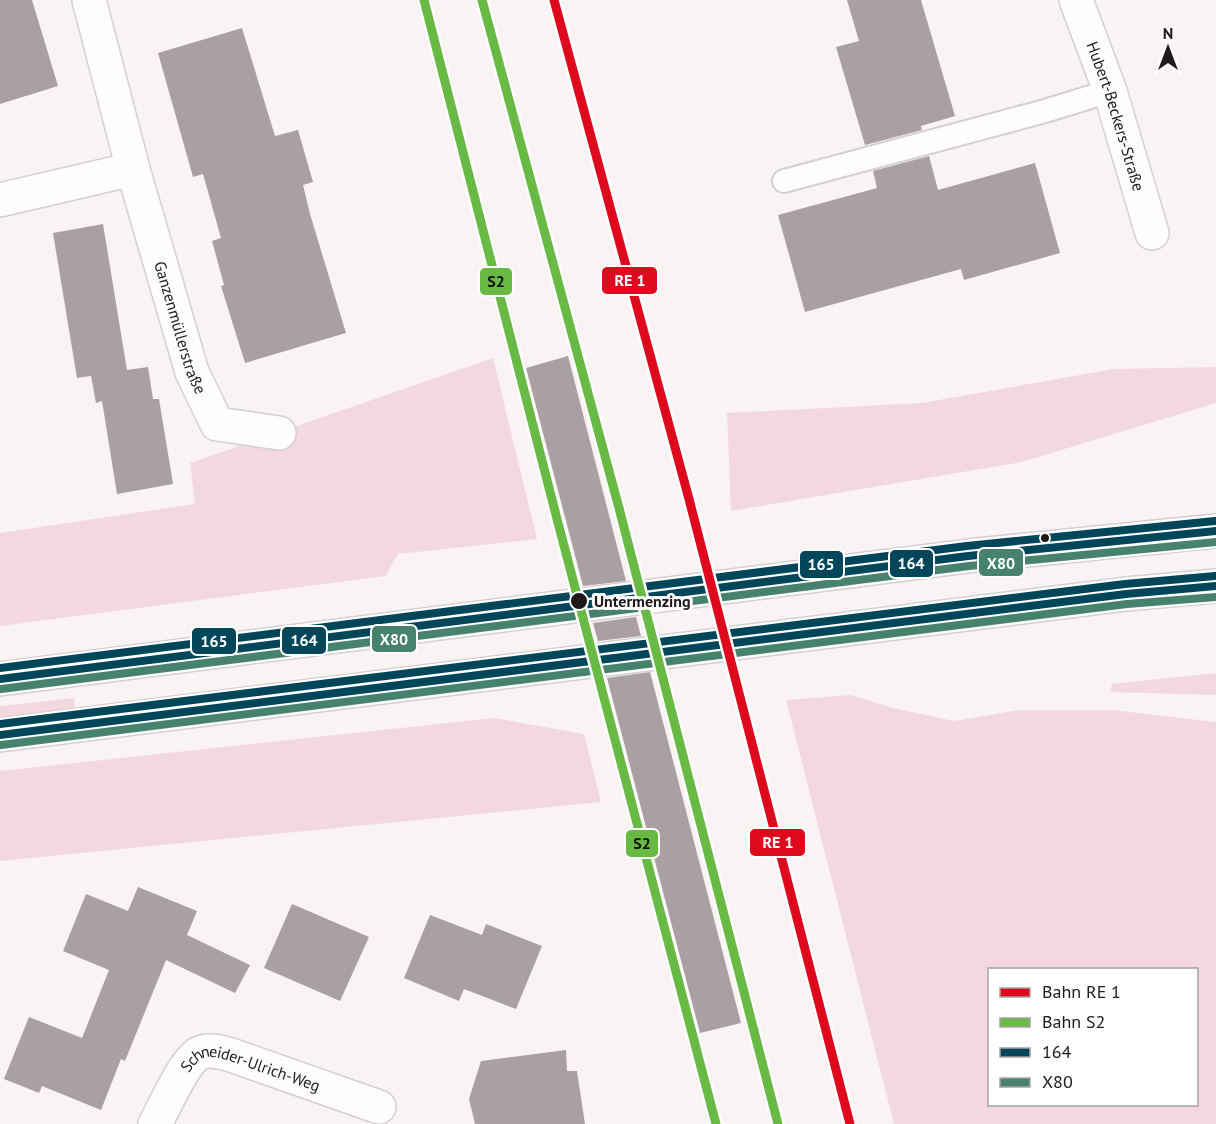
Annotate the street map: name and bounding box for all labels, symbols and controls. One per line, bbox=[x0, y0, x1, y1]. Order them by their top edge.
north arrow bbox=[1138, 18, 1198, 78]
text: N bbox=[1163, 23, 1173, 43]
street label: Hubert-Beckers-Straße bbox=[1082, 39, 1149, 193]
street label: Ganzenmüllerstraße bbox=[150, 259, 211, 397]
line badge: RE 1 bbox=[601, 266, 658, 295]
line badge: S2 bbox=[479, 267, 513, 296]
text: RE 1 bbox=[614, 270, 646, 290]
text: S2 bbox=[487, 271, 505, 291]
unlabelled marker bbox=[1039, 532, 1051, 544]
line badge: X80 bbox=[978, 548, 1024, 577]
line badge: 164 bbox=[889, 549, 934, 578]
line badge: 165 bbox=[799, 550, 844, 579]
text: 164 bbox=[897, 553, 925, 573]
text: X80 bbox=[987, 553, 1015, 573]
text: 165 bbox=[807, 554, 835, 574]
marker: Untermenzing bbox=[569, 591, 589, 611]
place label: Untermenzing bbox=[594, 591, 691, 611]
line badge: X80 bbox=[371, 625, 417, 653]
line badge: 164 bbox=[281, 626, 327, 655]
line badge: 165 bbox=[191, 627, 237, 655]
text: X80 bbox=[380, 629, 408, 649]
text: 164 bbox=[290, 630, 318, 650]
text: 165 bbox=[200, 631, 228, 651]
line badge: RE 1 bbox=[749, 828, 806, 857]
line badge: S2 bbox=[625, 829, 659, 858]
text: RE 1 bbox=[762, 832, 794, 852]
text: S2 bbox=[633, 833, 651, 853]
legend bbox=[988, 968, 1198, 1106]
text: Bahn RE 1 bbox=[1042, 980, 1121, 1003]
text: Bahn S2 bbox=[1042, 1010, 1105, 1033]
text: 164 bbox=[1042, 1040, 1072, 1063]
street label: Schneider-Ulrich-Weg bbox=[176, 1041, 323, 1096]
text: X80 bbox=[1042, 1070, 1073, 1093]

